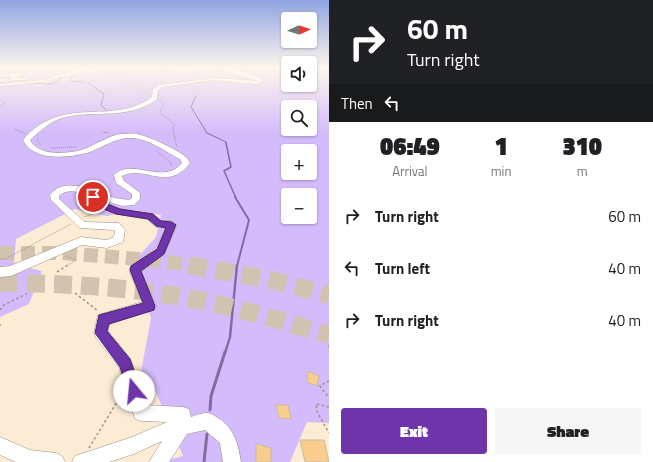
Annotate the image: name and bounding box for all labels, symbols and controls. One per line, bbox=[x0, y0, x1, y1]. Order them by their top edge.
text: 60 m bbox=[407, 7, 468, 50]
north arrow bbox=[281, 12, 317, 48]
map controls bbox=[281, 12, 317, 224]
icon: right bbox=[341, 16, 393, 68]
text: Turn right bbox=[407, 46, 480, 73]
button: sound bbox=[281, 56, 317, 92]
text: Then bbox=[341, 92, 373, 115]
icon: left bbox=[381, 92, 403, 114]
button: search bbox=[281, 100, 317, 136]
text: 06:49 bbox=[380, 128, 440, 164]
text: 1 bbox=[494, 128, 508, 164]
text: 310 bbox=[562, 128, 602, 164]
button: + bbox=[281, 144, 317, 180]
text: Arrival bbox=[392, 161, 427, 181]
text: min bbox=[491, 161, 511, 181]
text: m bbox=[577, 161, 588, 181]
pin bbox=[76, 180, 110, 214]
icon: arrive bbox=[82, 186, 104, 208]
button: − bbox=[281, 188, 317, 224]
icon: right bbox=[341, 205, 363, 227]
text: Turn right bbox=[375, 205, 439, 228]
text: 60 m bbox=[608, 205, 641, 228]
icon: left bbox=[341, 257, 363, 279]
text: Turn left bbox=[375, 257, 430, 280]
text: 40 m bbox=[608, 257, 641, 280]
icon: right bbox=[341, 309, 363, 331]
text: Turn right bbox=[375, 309, 439, 332]
text: 40 m bbox=[608, 309, 641, 332]
position arrow bbox=[113, 370, 155, 412]
button: Exit bbox=[341, 408, 487, 454]
button: Share bbox=[495, 408, 641, 454]

